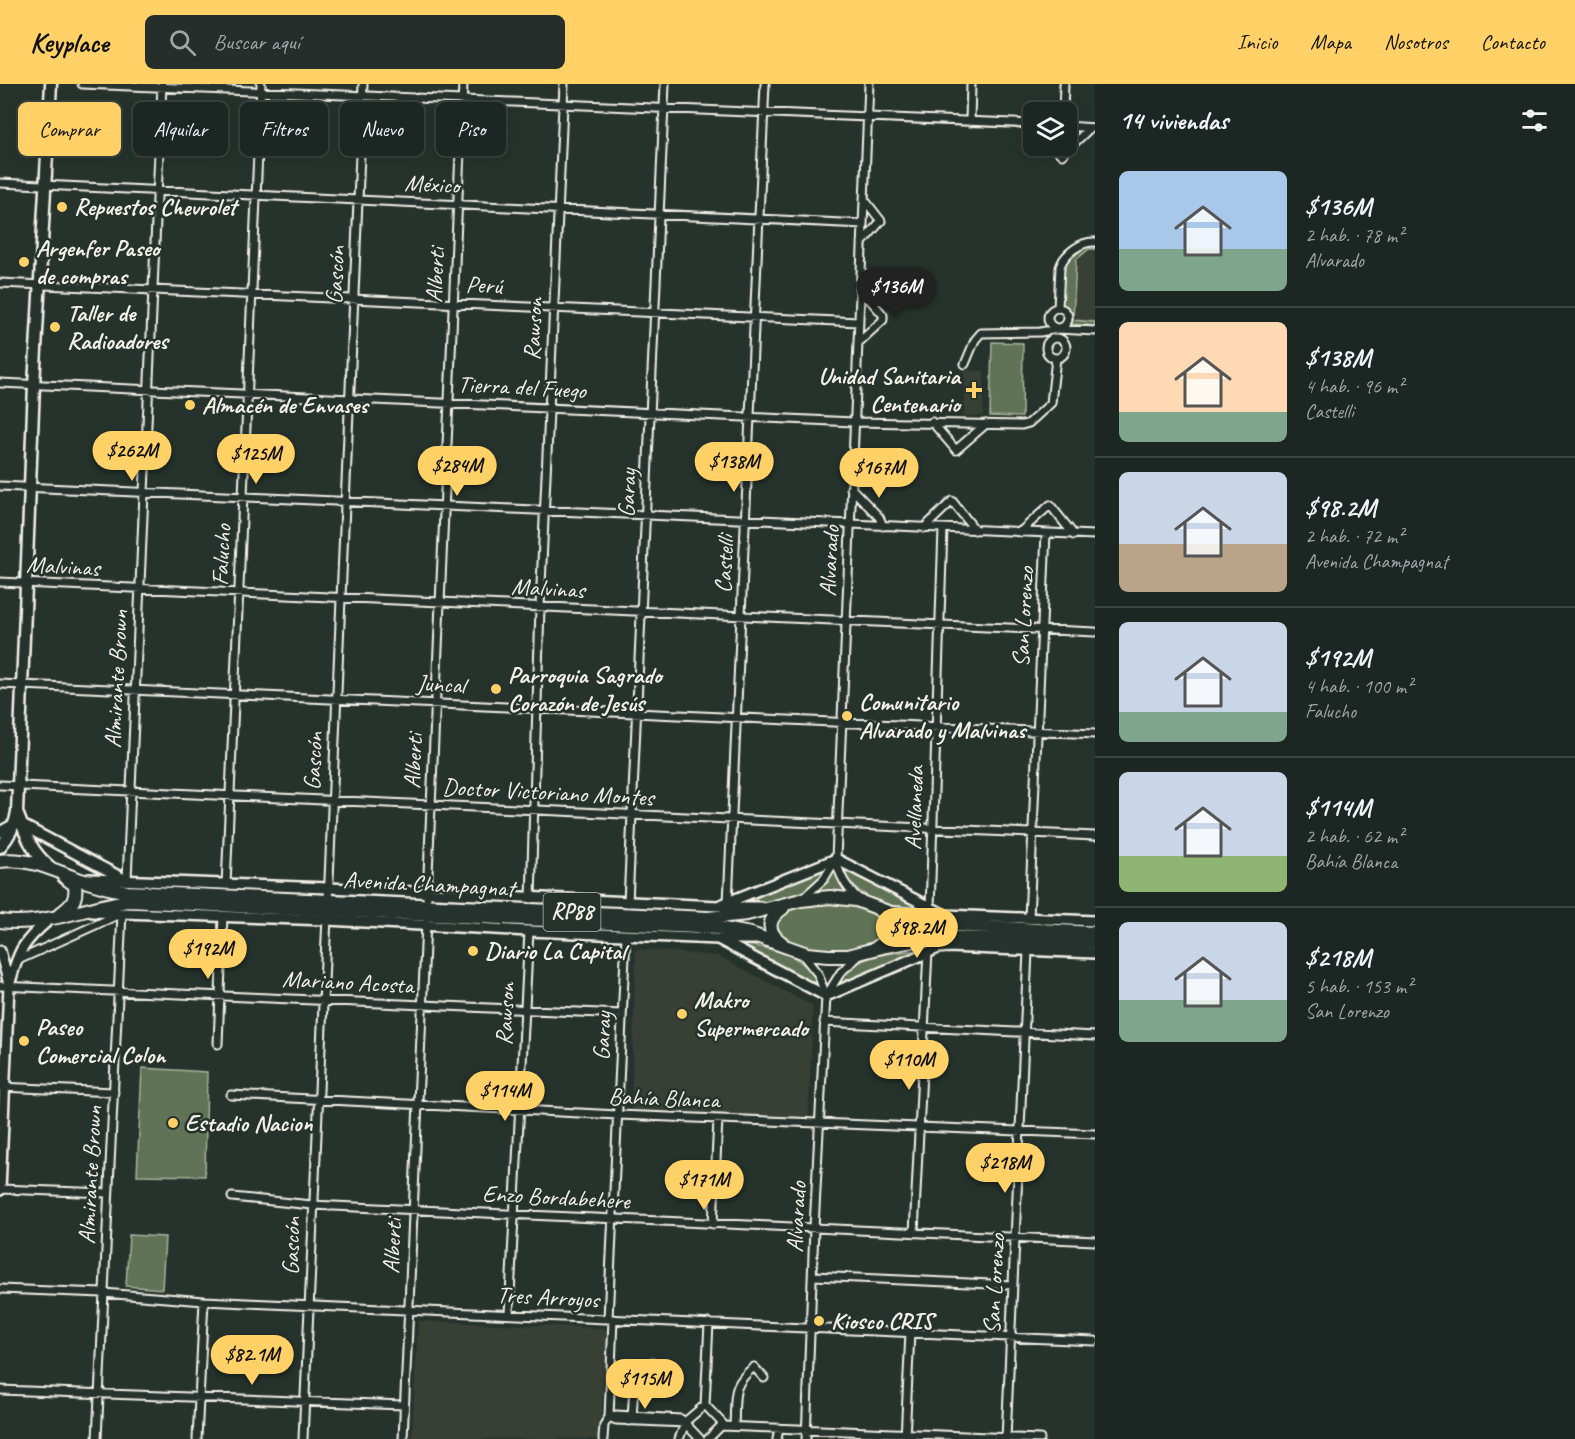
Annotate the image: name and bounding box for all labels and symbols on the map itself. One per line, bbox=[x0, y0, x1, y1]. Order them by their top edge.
street label: México bbox=[404, 168, 463, 201]
place label: Repuestos Chevrolet bbox=[74, 192, 240, 222]
marker: Repuestos Chevrolet bbox=[55, 200, 69, 214]
place label: Argenfer Paseo de compras bbox=[36, 233, 162, 291]
street label: Gascón bbox=[319, 244, 352, 305]
street label: Alberti bbox=[419, 244, 452, 303]
marker: Argenfer Paseo de compras bbox=[17, 255, 31, 269]
pin: $136M bbox=[854, 267, 938, 318]
street label: Perú bbox=[465, 269, 505, 301]
street label: Rawson bbox=[516, 296, 550, 361]
place label: Taller de Radioadores bbox=[67, 298, 170, 356]
marker: Taller de Radioadores bbox=[48, 320, 62, 334]
place label: Unidad Sanitaria Centenario bbox=[818, 361, 962, 419]
street label: Tierra del Fuego bbox=[457, 369, 588, 405]
marker: Unidad Sanitaria Centenario bbox=[965, 381, 983, 399]
place label: Almacén de Envases bbox=[202, 390, 370, 420]
marker: Almacén de Envases bbox=[183, 398, 197, 412]
pin: $262M bbox=[90, 431, 174, 482]
pin: $125M bbox=[214, 434, 298, 485]
pin: $138M bbox=[692, 442, 776, 493]
pin: $284M bbox=[415, 446, 499, 497]
pin: $167M bbox=[837, 448, 921, 499]
street label: Garay bbox=[611, 466, 643, 518]
street label: Falucho bbox=[204, 522, 238, 586]
street label: Alvarado bbox=[812, 523, 846, 597]
street label: Castelli bbox=[707, 531, 741, 594]
street label: Malvinas bbox=[26, 549, 103, 583]
street label: San Lorenzo bbox=[1005, 565, 1041, 668]
street label: Malvinas bbox=[511, 571, 588, 605]
street label: Almirante Brown bbox=[97, 609, 135, 749]
place label: Parroquia Sagrado Corazón de Jesús bbox=[508, 660, 664, 718]
street label: Juncal bbox=[415, 668, 470, 700]
marker: Parroquia Sagrado Corazón de Jesús bbox=[489, 682, 503, 696]
place label: Comunitario Alvarado y Malvinas bbox=[859, 687, 1028, 745]
marker: Comunitario Alvarado y Malvinas bbox=[840, 709, 854, 723]
street label: Gascón bbox=[297, 730, 330, 791]
street label: Alberti bbox=[397, 730, 430, 789]
street label: Avellaneda bbox=[898, 764, 931, 850]
street label: Doctor Victoriano Montes bbox=[442, 771, 657, 813]
street label: Avenida Champagnat bbox=[343, 865, 518, 904]
road number: RP88 bbox=[544, 893, 600, 931]
pin: $98.2M bbox=[868, 908, 966, 959]
pin: $192M bbox=[166, 929, 250, 980]
place label: Diario La Capital bbox=[485, 936, 630, 966]
marker: Diario La Capital bbox=[466, 944, 480, 958]
street label: Mariano Acosta bbox=[282, 964, 416, 1001]
street label: Rawson bbox=[488, 981, 522, 1046]
place label: Makro Supermercado bbox=[694, 985, 810, 1043]
marker: Makro Supermercado bbox=[675, 1007, 689, 1021]
street label: Garay bbox=[586, 1009, 618, 1061]
place label: Paseo Comercial Colon bbox=[36, 1012, 167, 1070]
marker: Paseo Comercial Colon bbox=[17, 1034, 31, 1048]
pin: $110M bbox=[867, 1040, 951, 1091]
pin: $114M bbox=[463, 1071, 547, 1122]
street label: Bahía Blanca bbox=[608, 1081, 722, 1115]
street label: Almirante Brown bbox=[71, 1105, 109, 1245]
place label: Estadio Nacion bbox=[185, 1108, 313, 1138]
marker: Estadio Nacion bbox=[166, 1116, 180, 1130]
pin: $218M bbox=[963, 1143, 1047, 1194]
pin: $171M bbox=[662, 1160, 746, 1211]
street label: Enzo Bordabehere bbox=[482, 1178, 633, 1216]
street label: Alvarado bbox=[779, 1179, 813, 1253]
street label: Gascón bbox=[275, 1215, 307, 1276]
street label: Alberti bbox=[376, 1215, 409, 1274]
street label: San Lorenzo bbox=[976, 1232, 1012, 1335]
street label: Tres Arroyos bbox=[496, 1279, 602, 1315]
place label: Kiosco CRIS bbox=[831, 1306, 937, 1336]
marker: Kiosco CRIS bbox=[812, 1314, 826, 1328]
pin: $82.1M bbox=[203, 1335, 301, 1386]
pin: $115M bbox=[603, 1359, 687, 1410]

